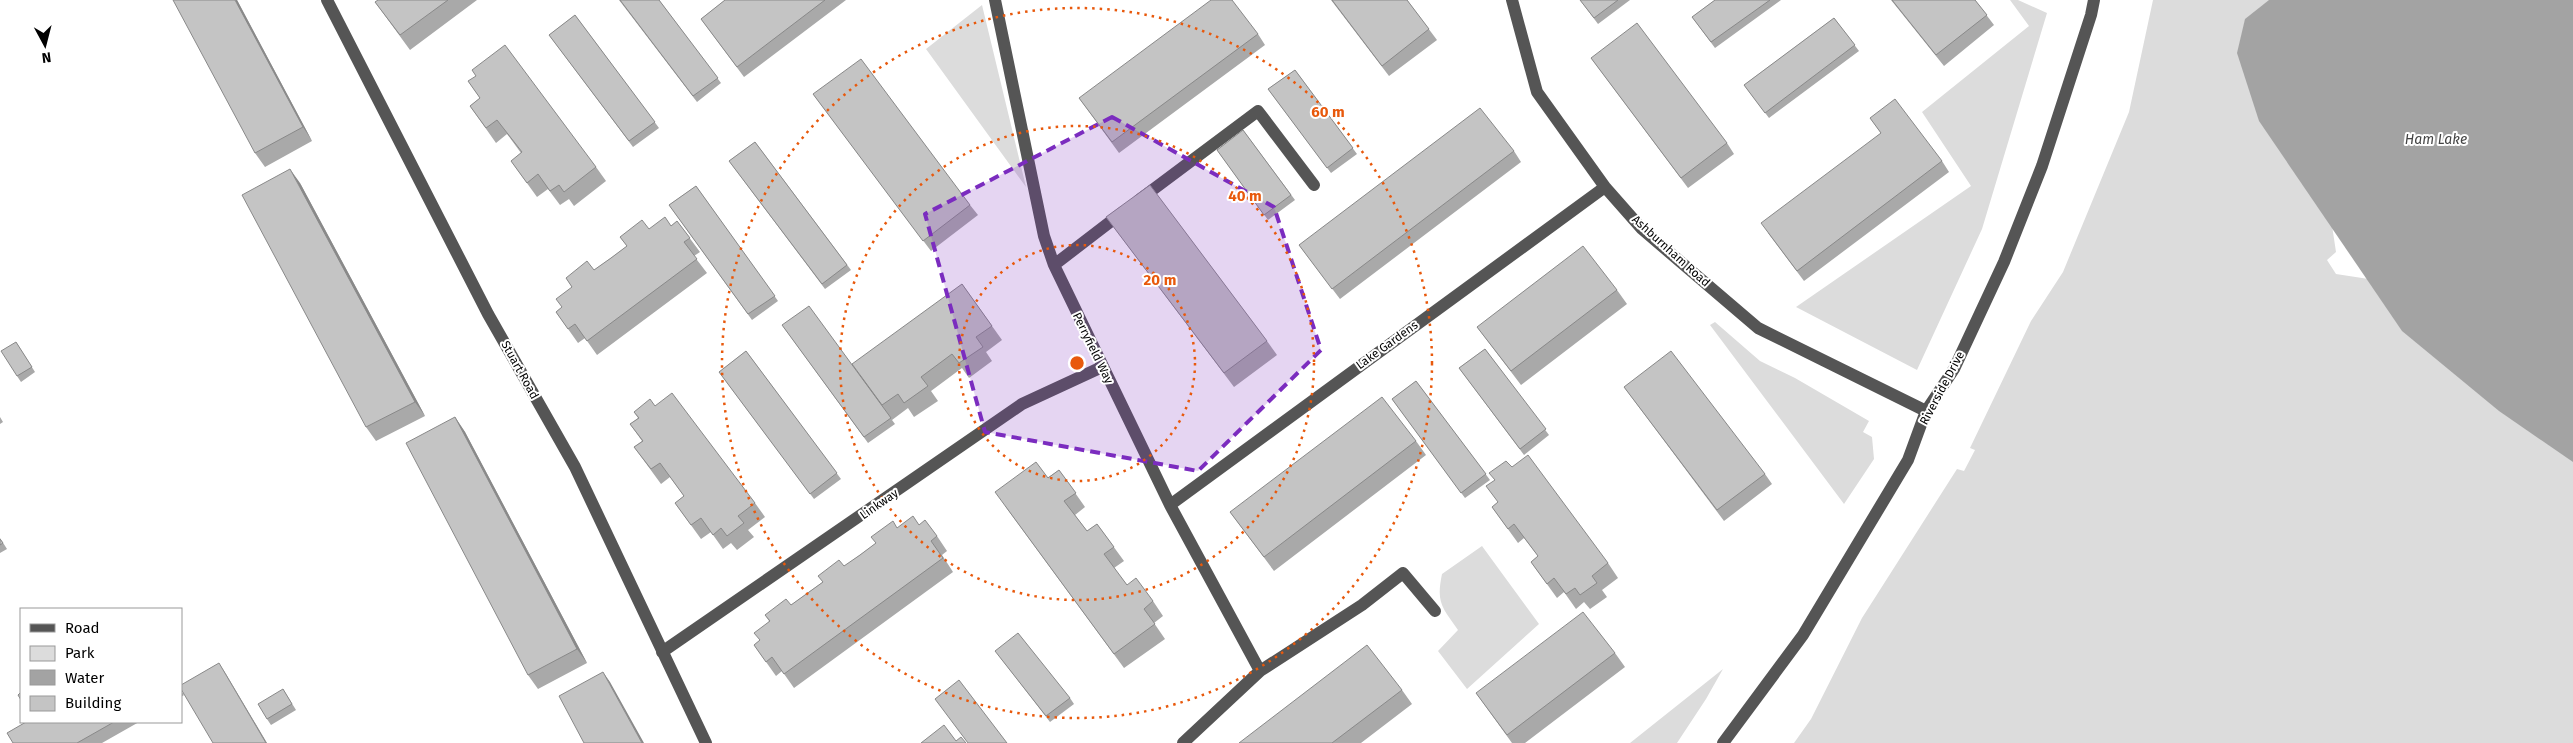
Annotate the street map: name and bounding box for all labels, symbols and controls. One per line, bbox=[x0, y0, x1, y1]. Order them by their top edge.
north arrow bbox=[20, 20, 70, 70]
text: N bbox=[41, 48, 52, 66]
text: 60 m bbox=[1311, 103, 1345, 121]
water label: Ham Lake bbox=[2405, 131, 2467, 148]
text: 40 m bbox=[1228, 187, 1262, 205]
street label: Ashburnham Road bbox=[1629, 212, 1713, 290]
text: 20 m bbox=[1144, 271, 1176, 289]
street label: Perryfield Way bbox=[1070, 310, 1116, 386]
street label: Lake Gardens bbox=[1353, 318, 1421, 372]
street label: Stuart Road bbox=[498, 339, 542, 401]
street label: Riverside Drive bbox=[1917, 349, 1967, 427]
centre of rings bbox=[1068, 354, 1086, 372]
street label: Linkway bbox=[857, 486, 901, 522]
legend bbox=[20, 608, 182, 723]
text: Road bbox=[65, 619, 100, 637]
text: Park bbox=[65, 644, 95, 662]
text: Water bbox=[65, 669, 104, 687]
text: Building bbox=[65, 694, 121, 712]

